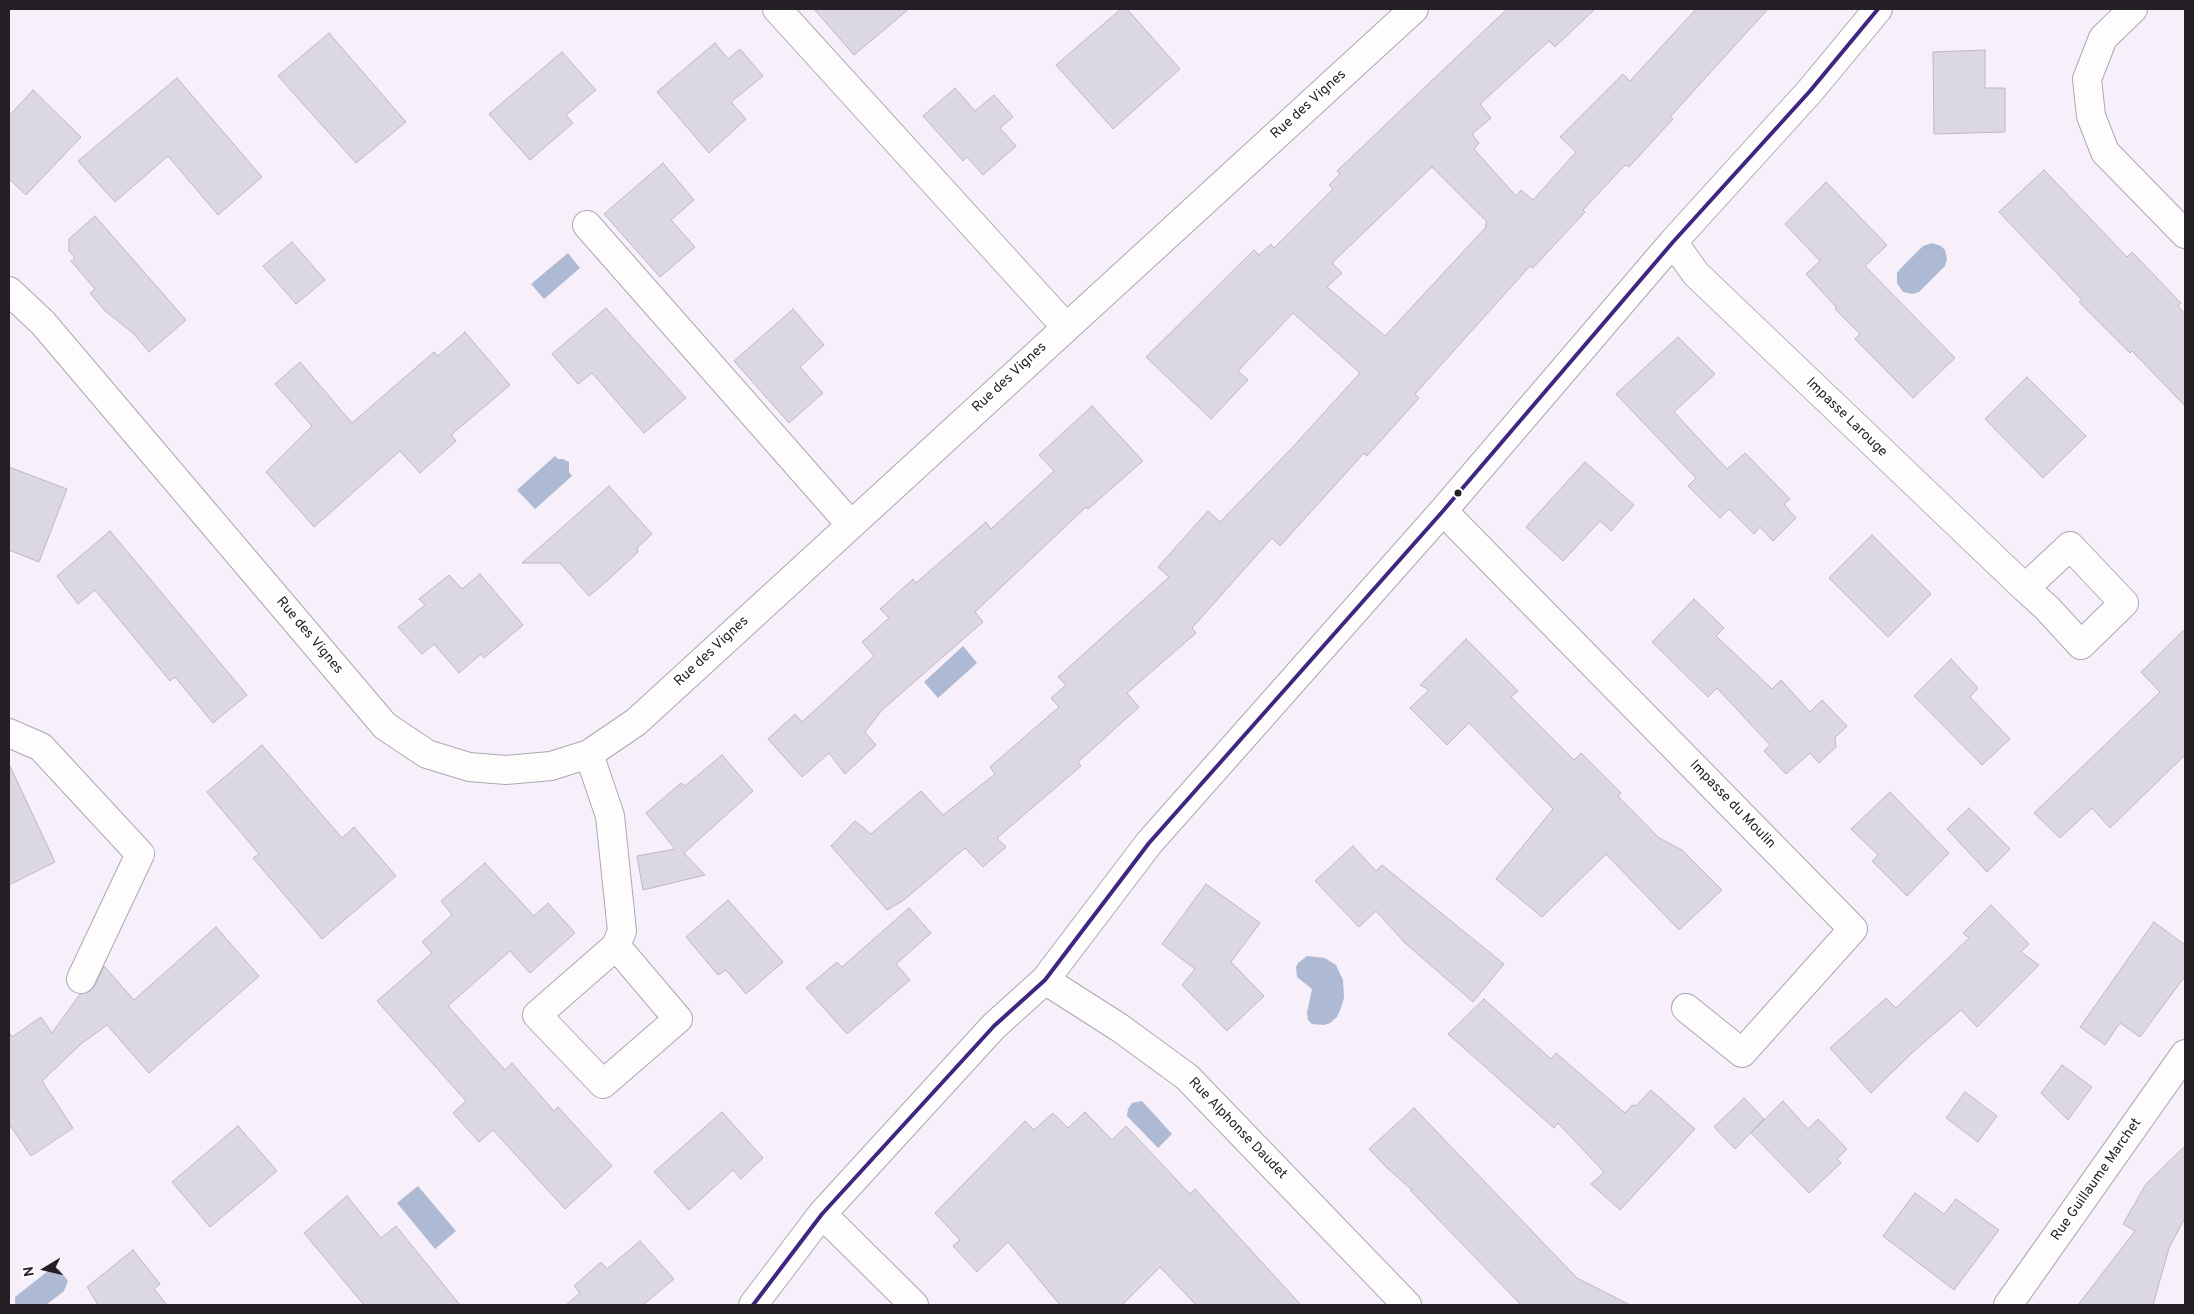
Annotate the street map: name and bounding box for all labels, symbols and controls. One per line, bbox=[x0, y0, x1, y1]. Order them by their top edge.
street label: Rue des Vignes bbox=[1268, 67, 1350, 143]
street label: Rue des Vignes bbox=[969, 339, 1051, 417]
street label: Impasse Larouge bbox=[1802, 375, 1890, 461]
unlabelled marker bbox=[1453, 488, 1463, 498]
street label: Rue des Vignes bbox=[272, 594, 346, 678]
street label: Rue des Vignes bbox=[671, 613, 753, 691]
street label: Impasse du Moulin bbox=[1686, 757, 1778, 853]
street label: Rue Alphonse Daudet bbox=[1184, 1075, 1290, 1183]
street label: Rue Guillaume Marchet bbox=[2048, 1116, 2146, 1244]
north arrow bbox=[20, 1244, 70, 1294]
text: N bbox=[21, 1265, 39, 1278]

